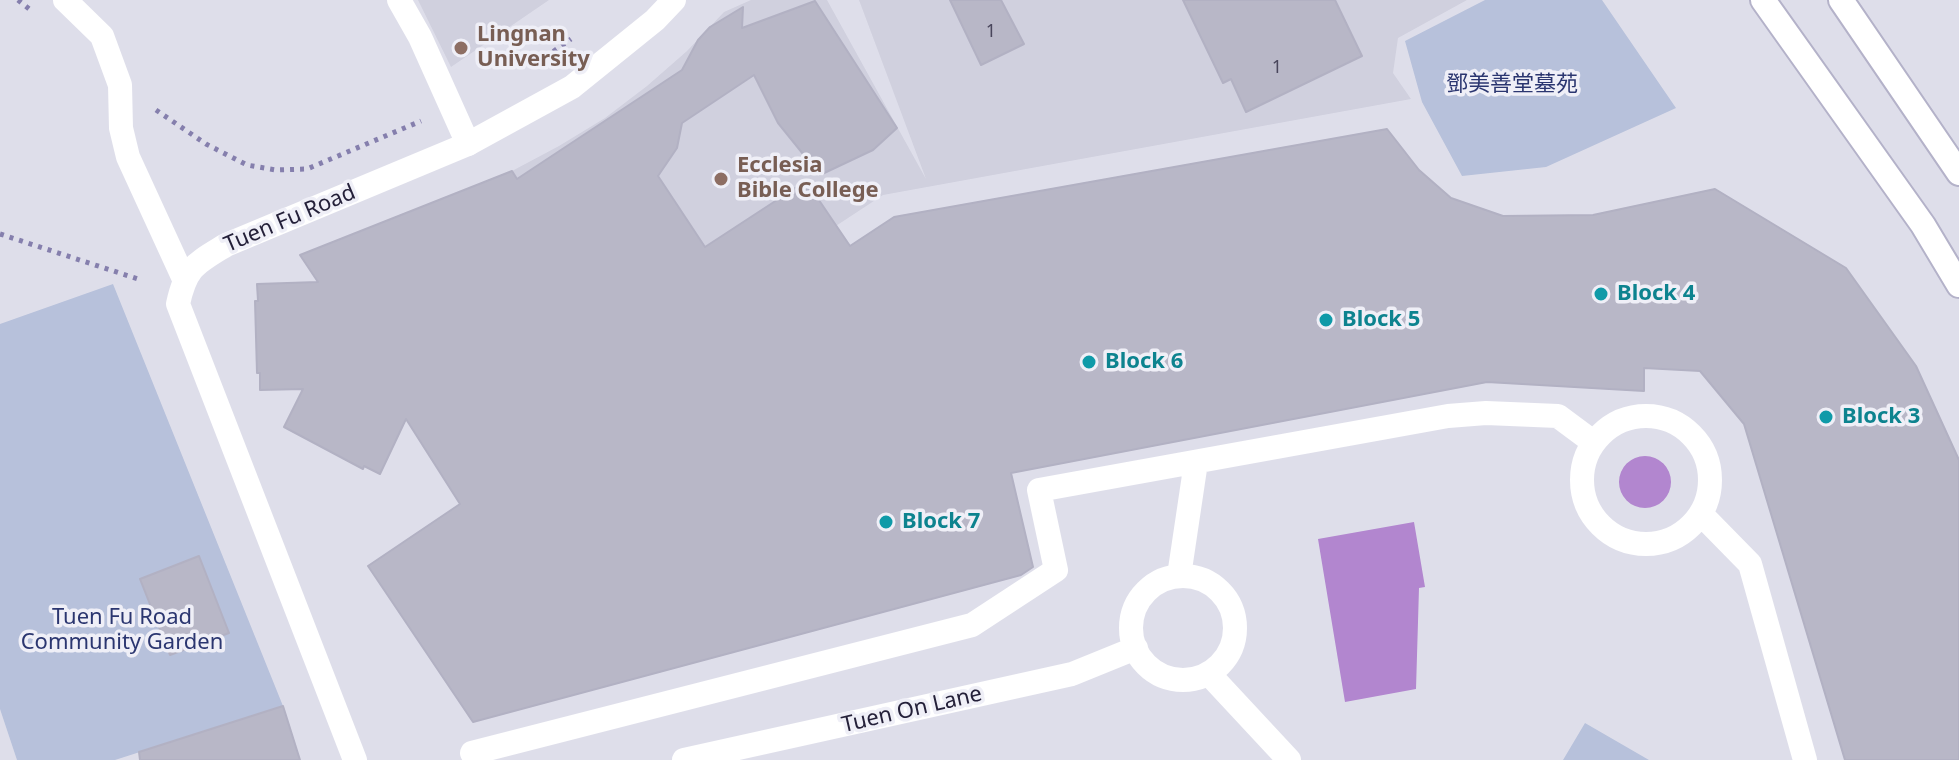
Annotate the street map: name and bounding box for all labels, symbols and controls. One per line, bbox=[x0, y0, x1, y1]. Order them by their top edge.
house number: 1 bbox=[986, 21, 996, 43]
place label: Lingnan University bbox=[477, 22, 590, 74]
marker: Lingnan University bbox=[452, 39, 470, 57]
house number: 1 bbox=[1272, 57, 1282, 79]
park label: 鄧美善堂墓苑 bbox=[1446, 72, 1578, 98]
place label: Ecclesia Bible College bbox=[737, 153, 879, 204]
marker: Ecclesia Bible College bbox=[712, 170, 730, 188]
street label: Tuen Fu Road bbox=[220, 179, 360, 259]
place label: Block 4 bbox=[1617, 281, 1695, 307]
marker: Block 4 bbox=[1592, 285, 1610, 303]
place label: Block 5 bbox=[1342, 307, 1420, 333]
marker: Block 5 bbox=[1317, 311, 1335, 329]
place label: Block 6 bbox=[1105, 349, 1183, 375]
marker: Block 6 bbox=[1080, 353, 1098, 371]
place label: Block 3 bbox=[1842, 404, 1920, 430]
marker: Block 3 bbox=[1817, 408, 1835, 426]
place label: Block 7 bbox=[902, 509, 980, 535]
marker: Block 7 bbox=[877, 513, 895, 531]
park label: Tuen Fu Road Community Garden bbox=[21, 605, 223, 656]
street label: Tuen On Lane bbox=[839, 681, 985, 739]

